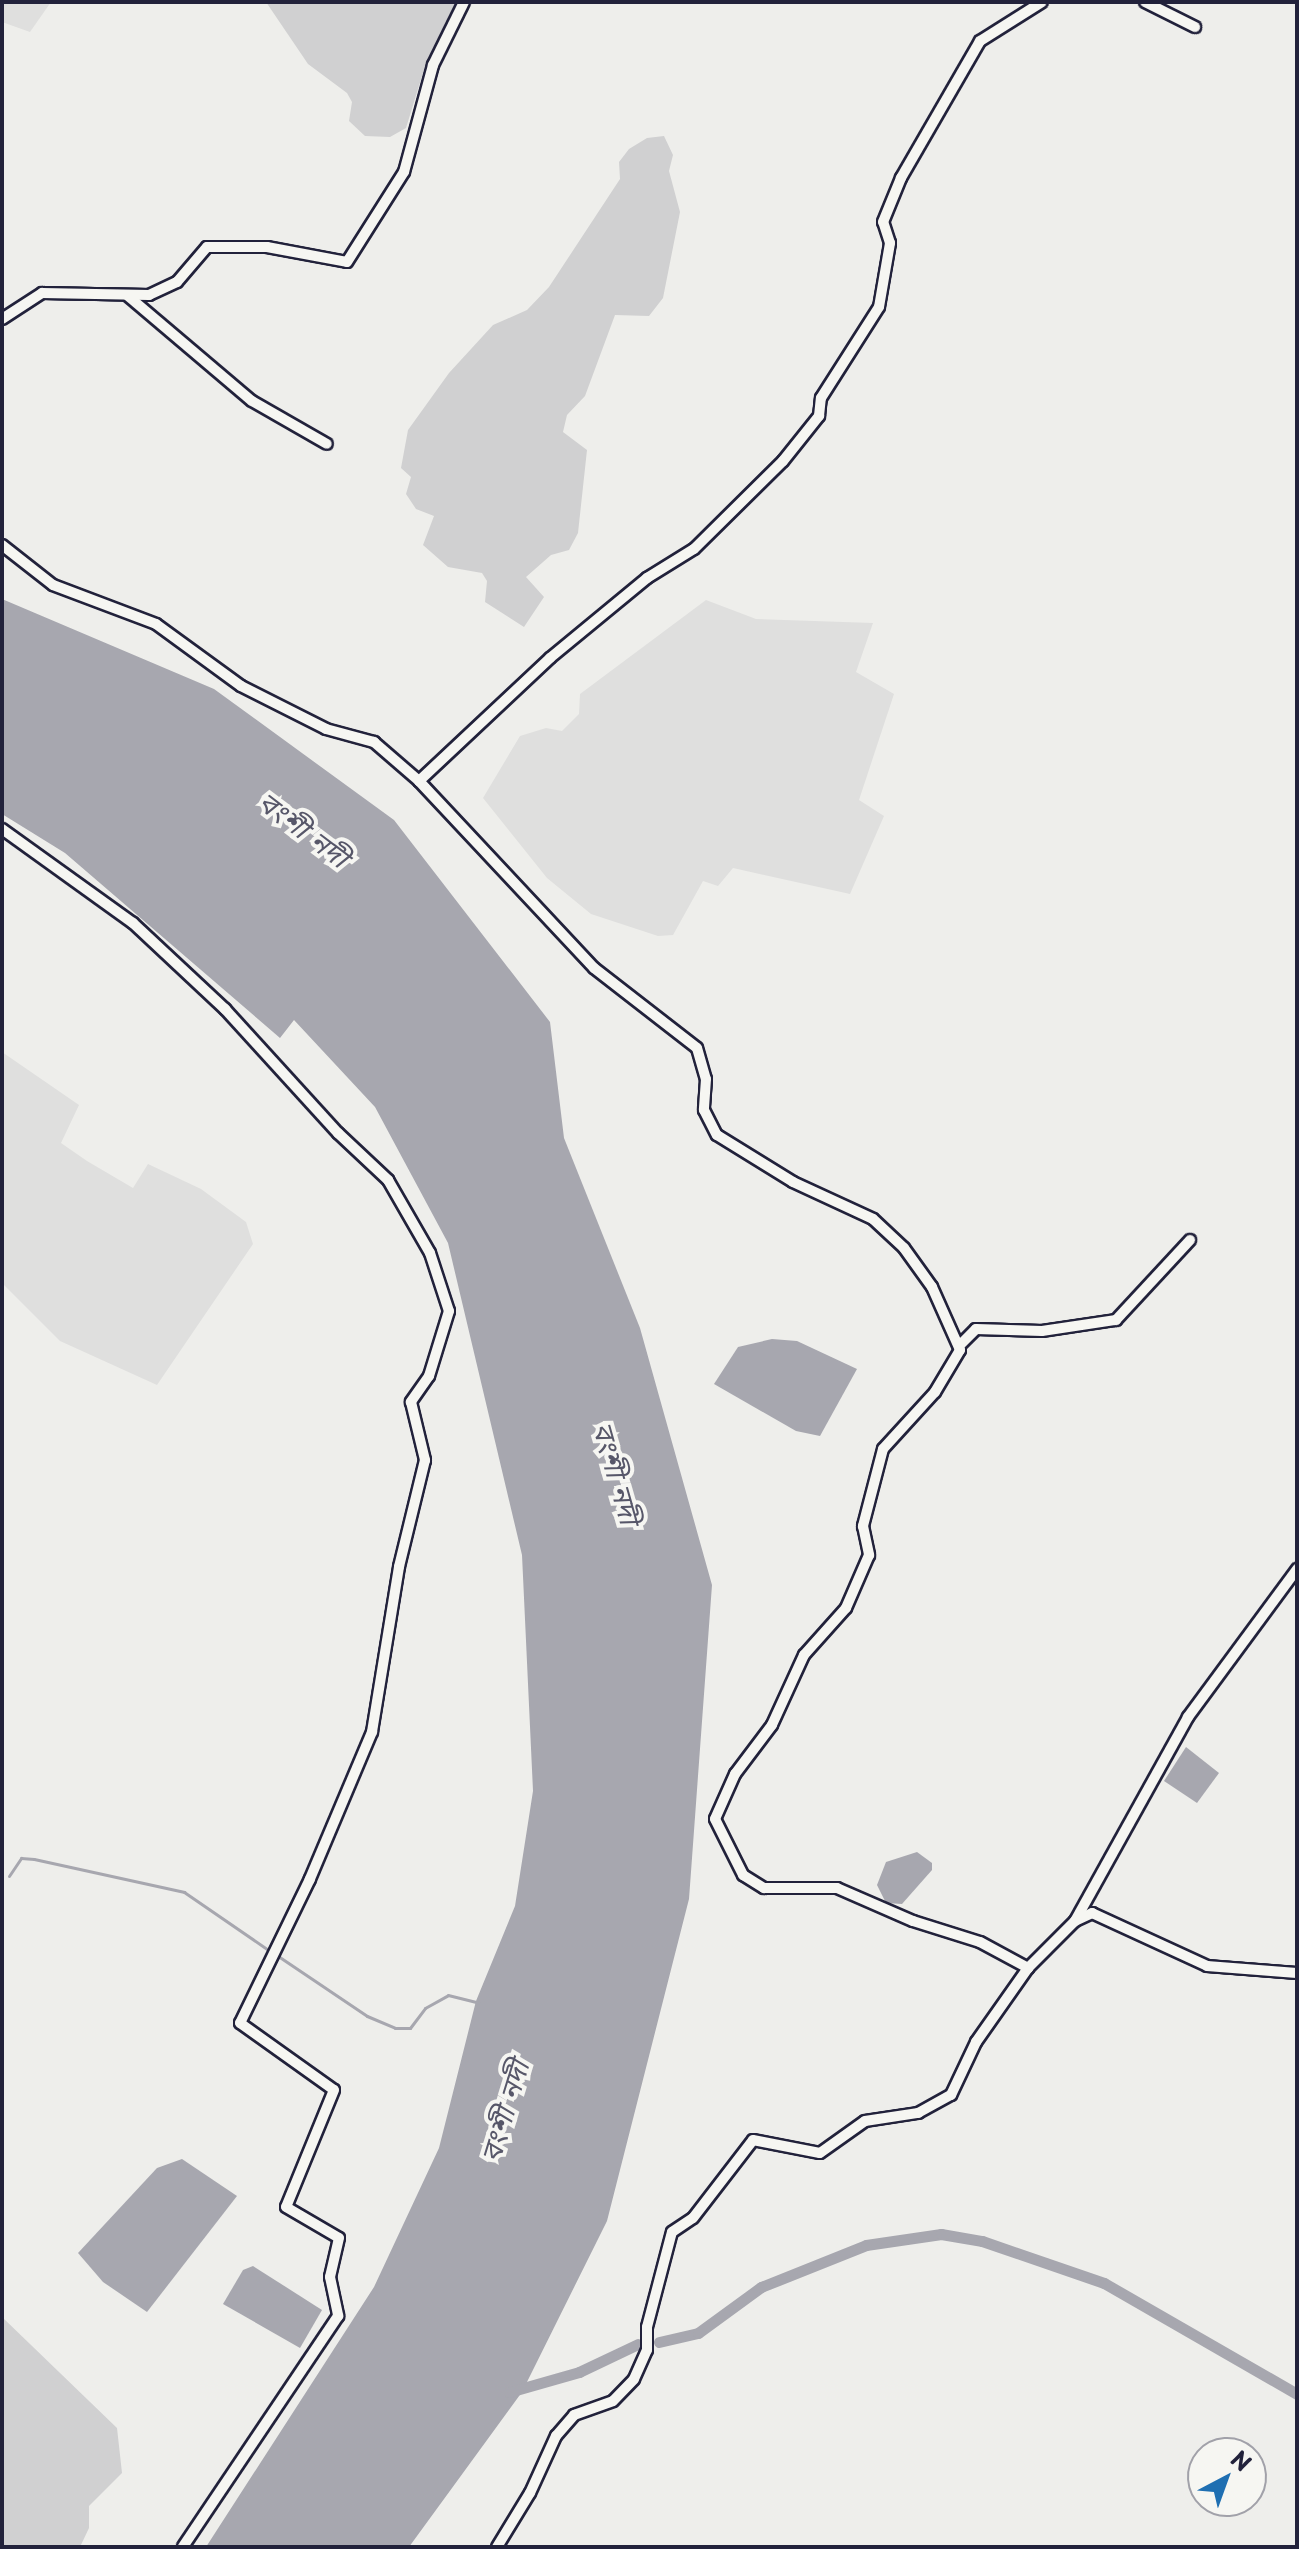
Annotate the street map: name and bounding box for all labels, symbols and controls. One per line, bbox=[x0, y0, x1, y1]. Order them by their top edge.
water label: বংশী নদী bbox=[252, 784, 356, 874]
water label: বংশী নদী bbox=[586, 1418, 648, 1528]
water label: বংশী নদী bbox=[473, 2056, 535, 2166]
north arrow bbox=[1187, 2437, 1267, 2517]
text: N bbox=[1224, 2442, 1259, 2478]

